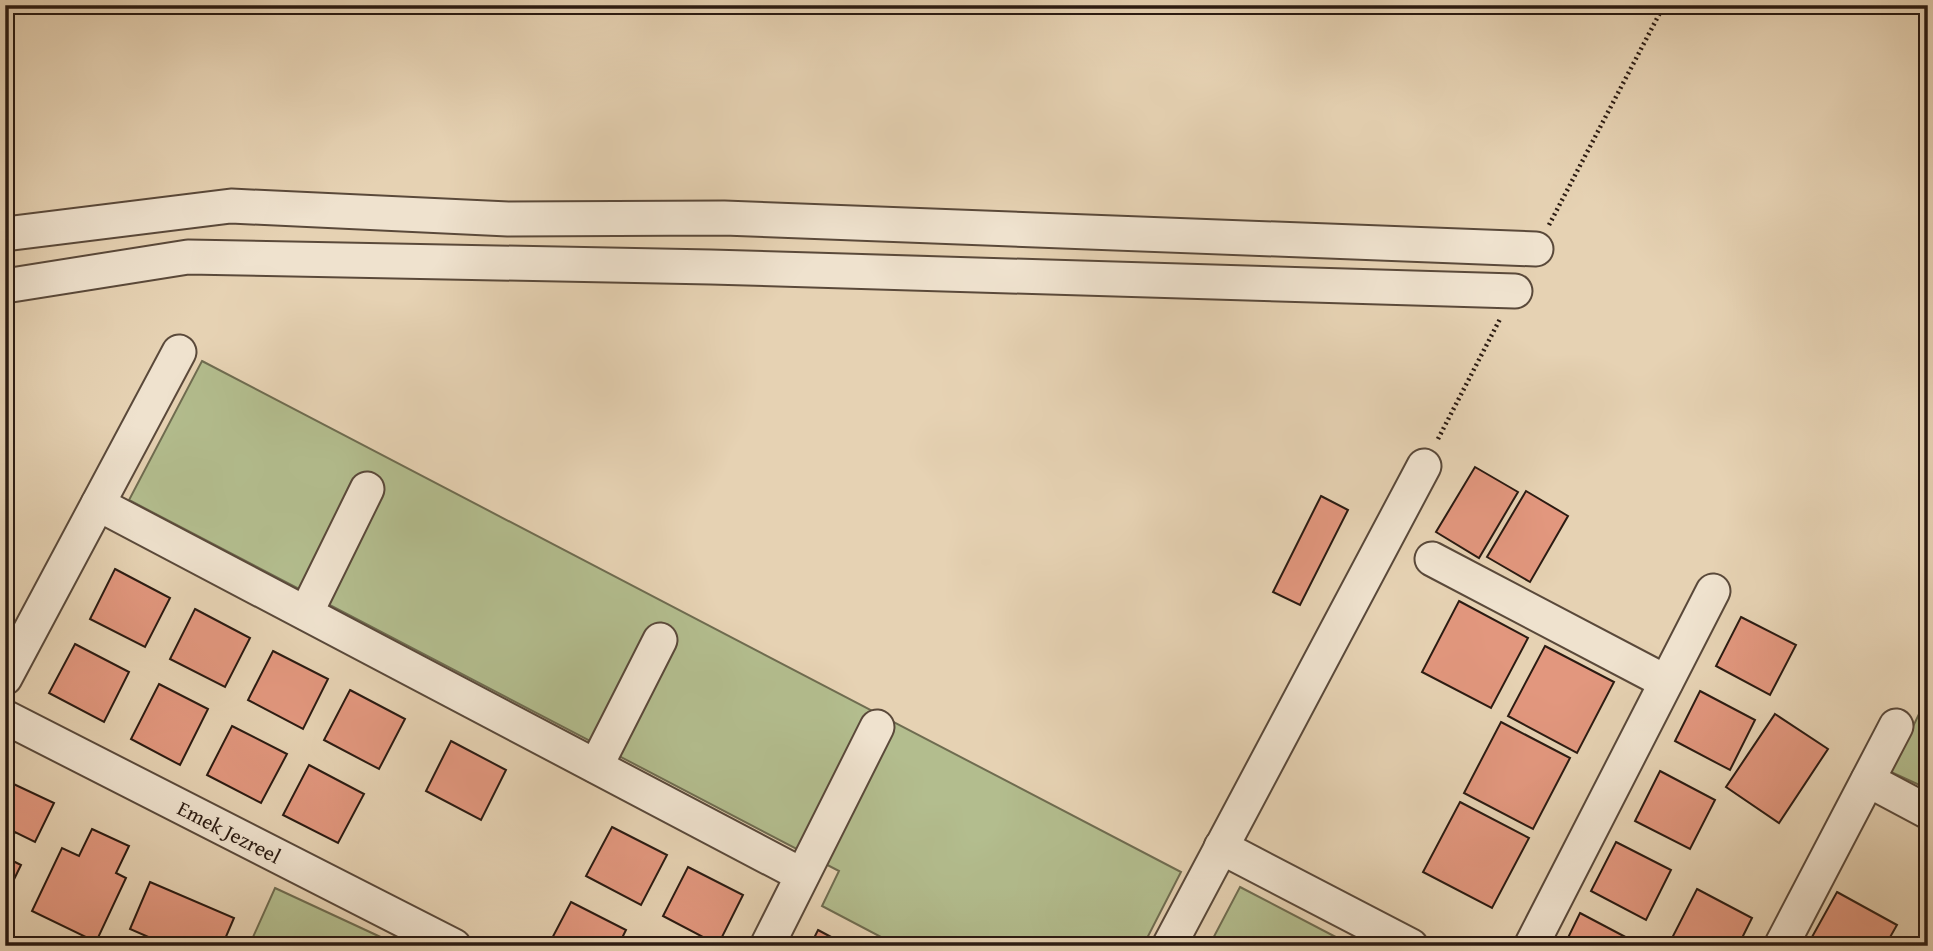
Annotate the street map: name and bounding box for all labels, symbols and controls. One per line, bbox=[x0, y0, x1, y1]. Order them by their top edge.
street label: Emek Jezreel bbox=[172, 792, 287, 871]

